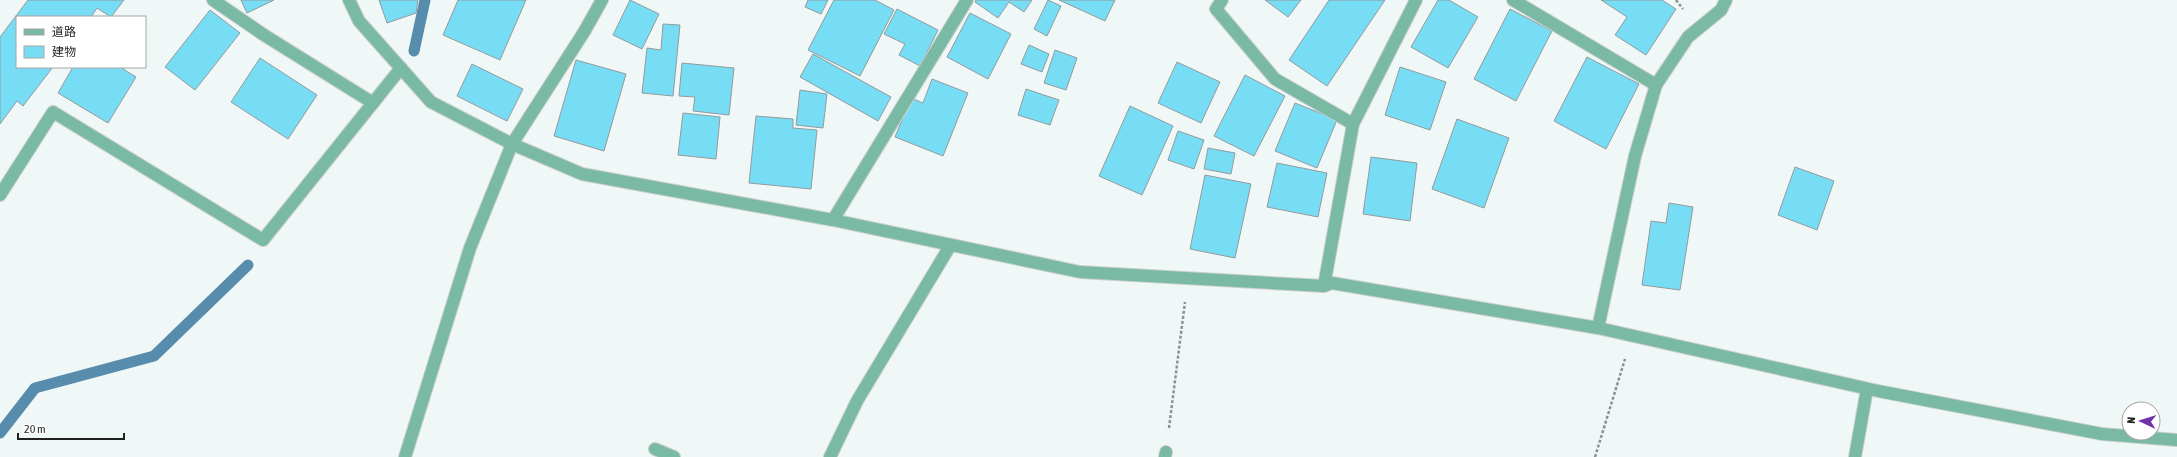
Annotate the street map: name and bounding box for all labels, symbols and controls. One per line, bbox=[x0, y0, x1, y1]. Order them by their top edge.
legend bbox=[16, 16, 146, 68]
text: 道路 bbox=[52, 25, 76, 39]
text: 建物 bbox=[52, 45, 76, 59]
north arrow bbox=[2121, 401, 2161, 441]
scale bar bbox=[18, 415, 124, 441]
text: N bbox=[2125, 417, 2137, 424]
text: 20 m bbox=[24, 422, 46, 436]

